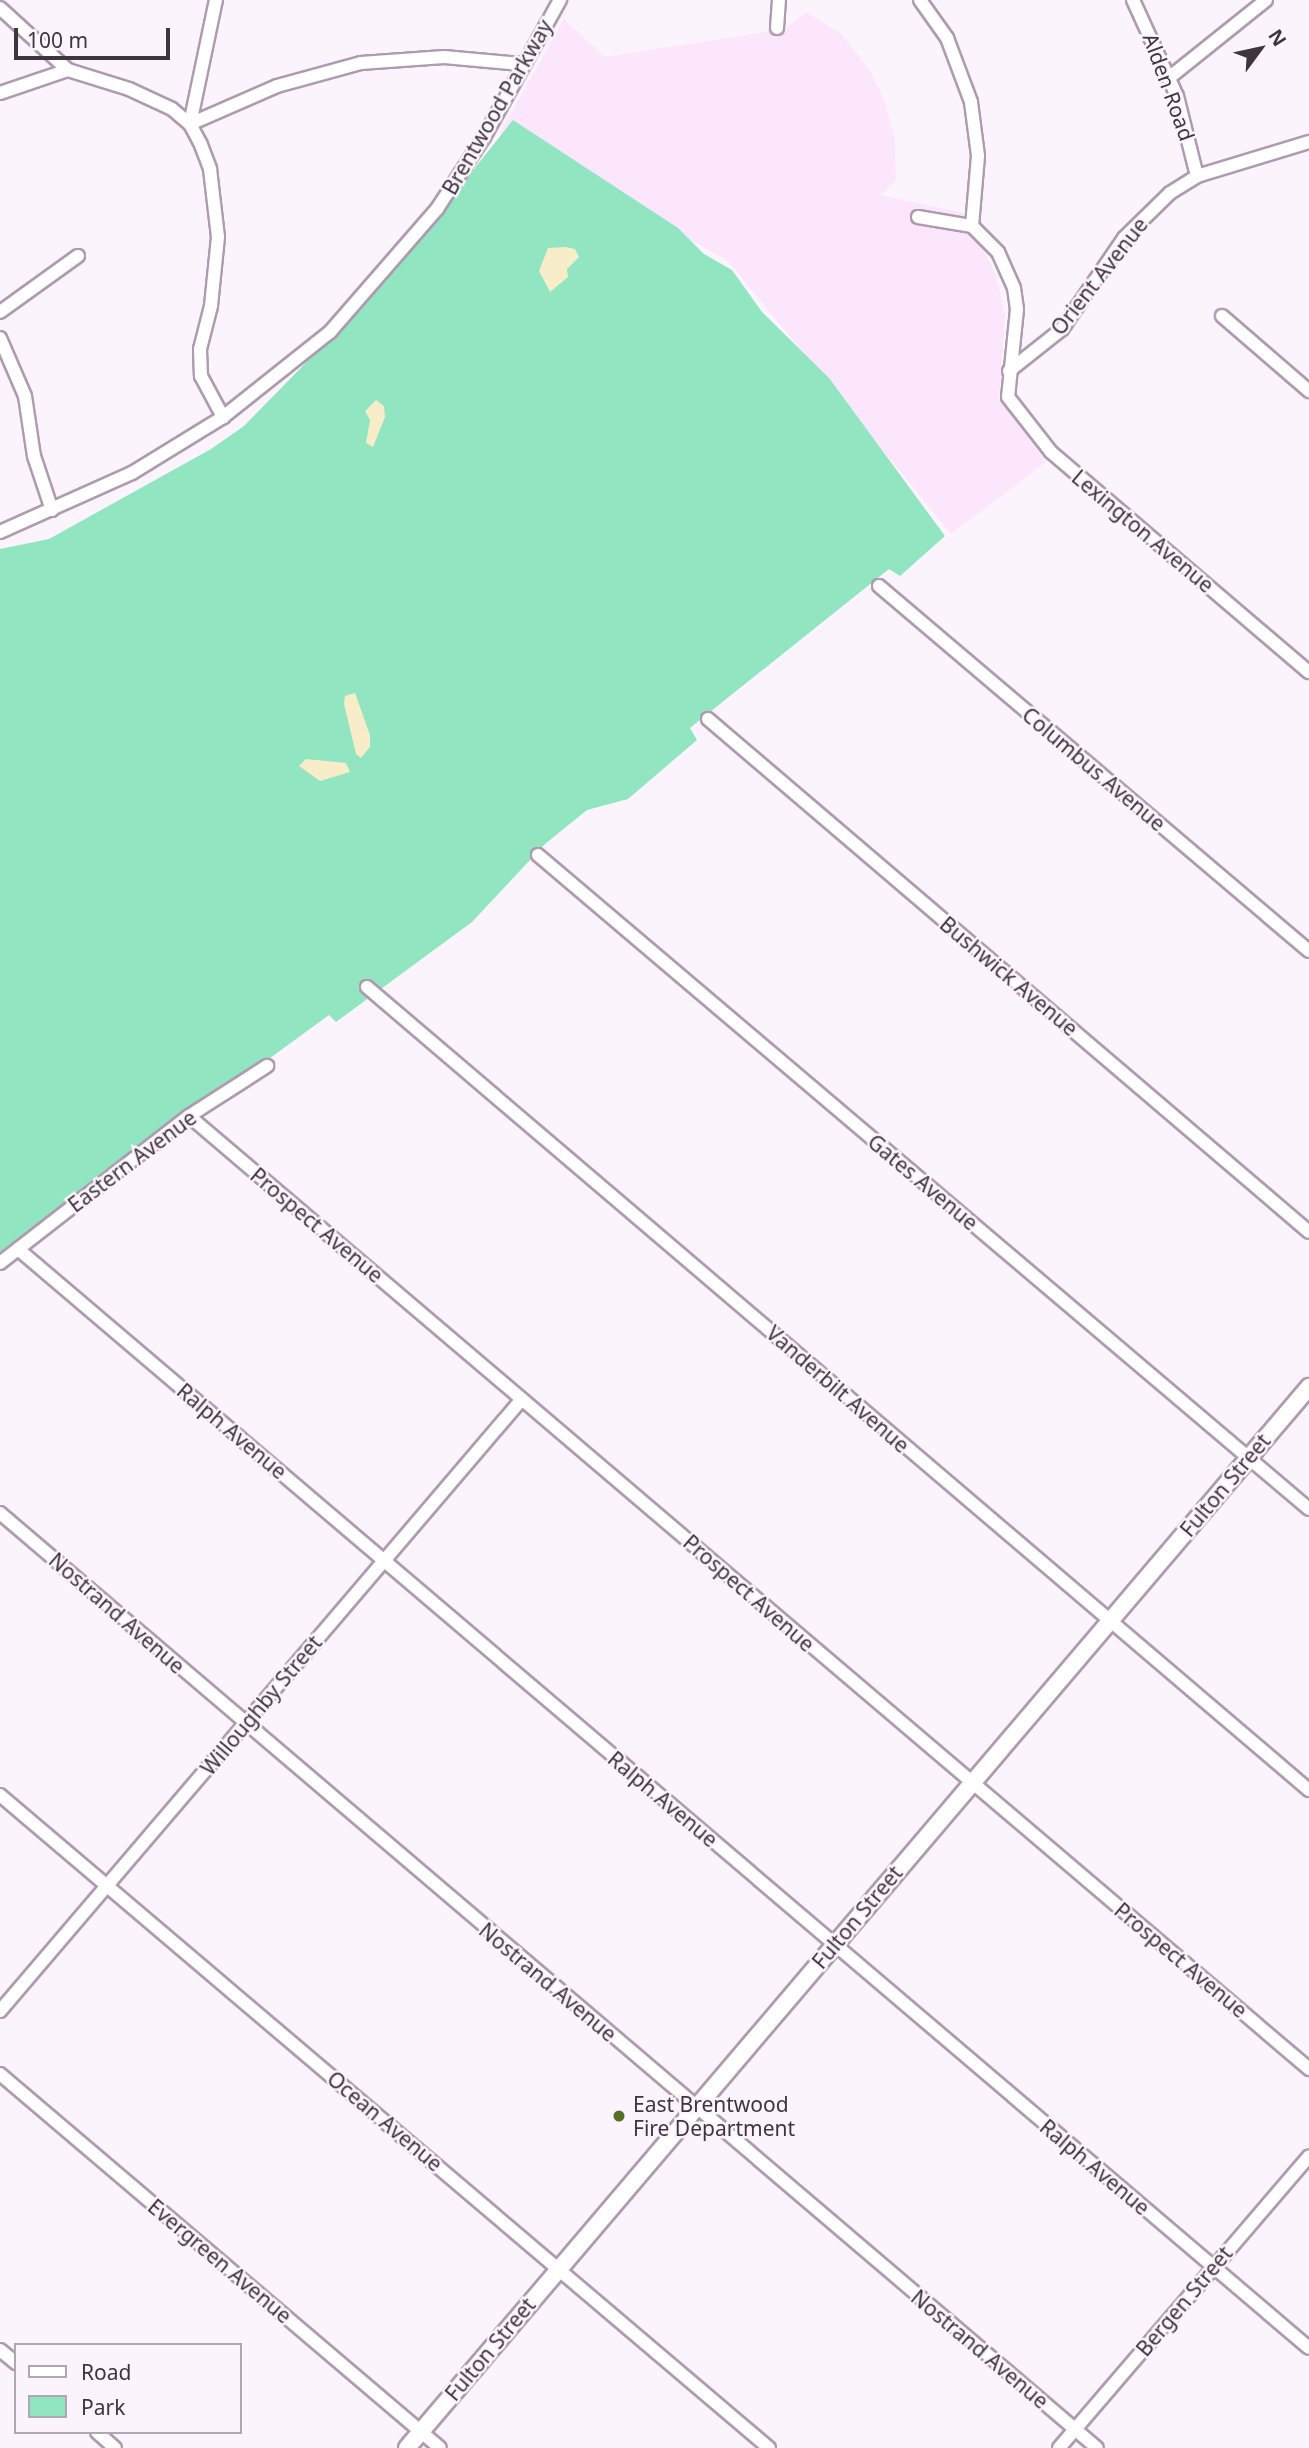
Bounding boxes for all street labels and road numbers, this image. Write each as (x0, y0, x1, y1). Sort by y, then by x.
street label: Brentwood Parkway (437, 15, 557, 199)
street label: Alden Road (1138, 30, 1200, 144)
street label: Orient Avenue (1045, 212, 1153, 340)
street label: Lexington Avenue (1067, 464, 1219, 598)
street label: Columbus Avenue (1017, 702, 1171, 836)
street label: Bushwick Avenue (935, 911, 1083, 1041)
street label: Eastern Avenue (63, 1105, 201, 1217)
street label: Gates Avenue (863, 1129, 983, 1235)
street label: Prospect Avenue (246, 1162, 388, 1288)
street label: Vanderbilt Avenue (761, 1320, 915, 1458)
street label: Ralph Avenue (172, 1378, 292, 1484)
street label: Fulton Street (1175, 1428, 1275, 1542)
street label: Prospect Avenue (678, 1529, 820, 1657)
street label: Nostrand Avenue (44, 1547, 190, 1679)
street label: Willoughby Street (195, 1630, 327, 1780)
street label: Ralph Avenue (603, 1746, 723, 1852)
street label: Fulton Street (807, 1860, 907, 1974)
street label: Prospect Avenue (1110, 1897, 1252, 2023)
street label: Nostrand Avenue (474, 1917, 622, 2047)
street label: Ocean Avenue (322, 2066, 448, 2176)
street label: Ralph Avenue (1035, 2114, 1155, 2220)
street label: Evergreen Avenue (143, 2194, 297, 2328)
street label: Bergen Street (1131, 2241, 1237, 2361)
street label: Nostrand Avenue (906, 2284, 1054, 2414)
street label: Fulton Street (440, 2292, 540, 2406)

